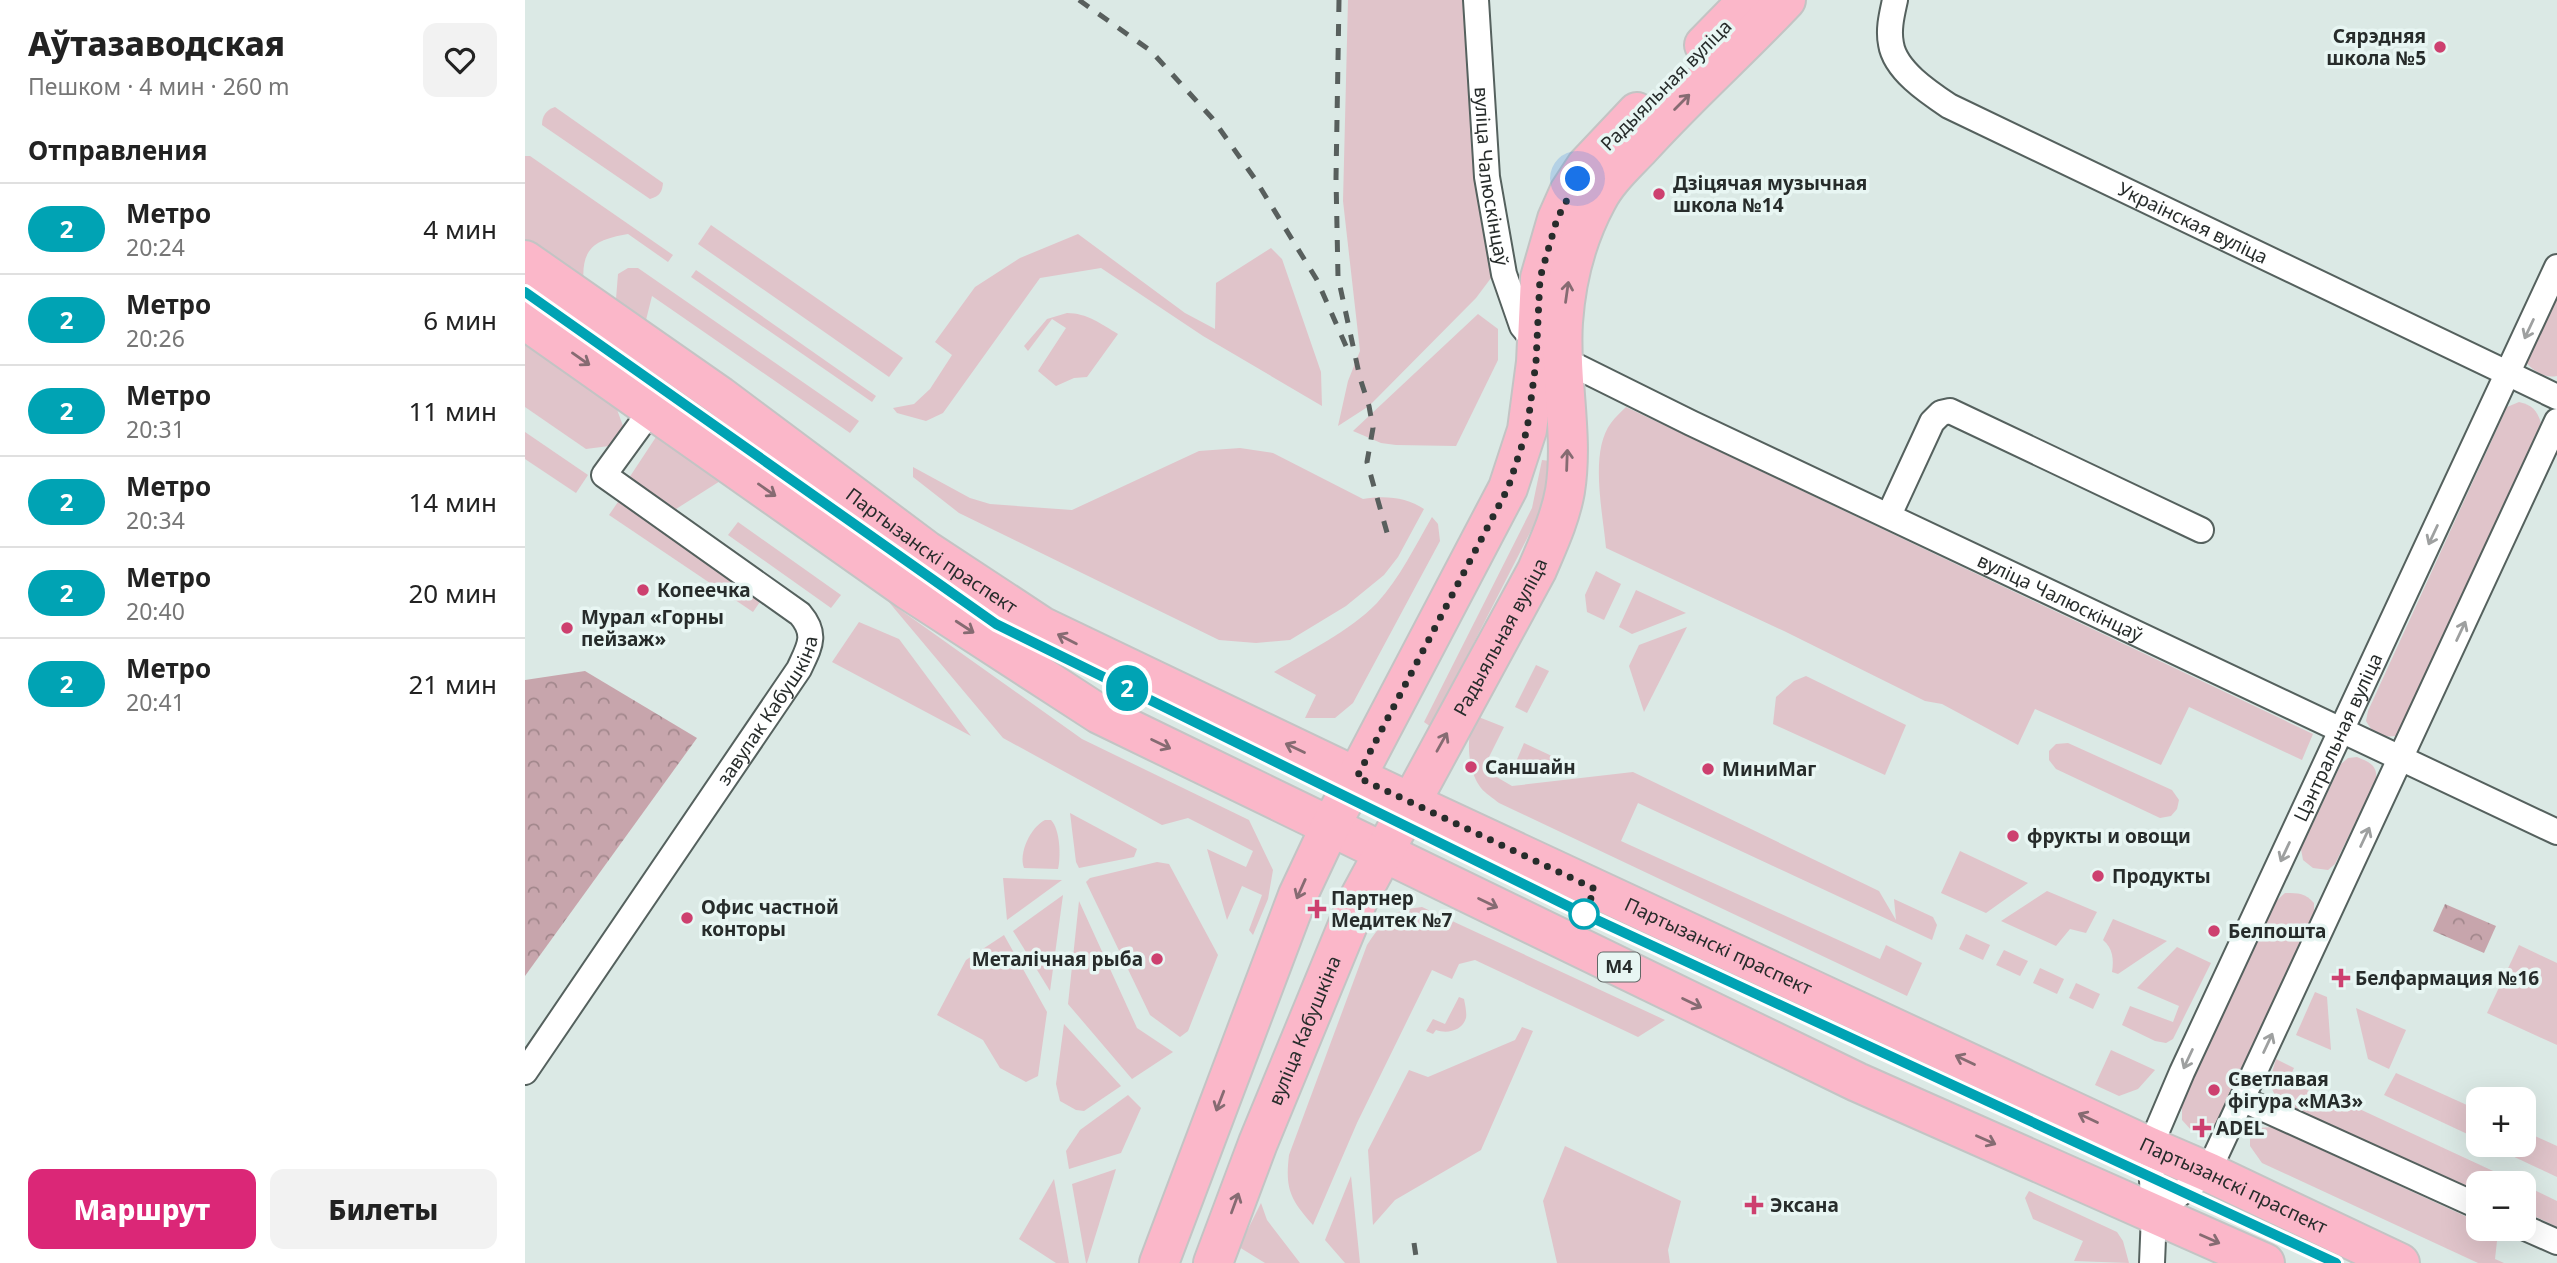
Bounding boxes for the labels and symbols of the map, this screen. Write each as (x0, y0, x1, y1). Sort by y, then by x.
street label: Радыяльная вуліца (1595, 14, 1737, 156)
place label: Сярэдняя школа №5 (2326, 23, 2426, 71)
marker: Сярэдняя школа №5 (2432, 39, 2448, 55)
street label: вуліца Чалюскінцаў (1468, 86, 1515, 268)
one-way arrow (1673, 94, 1690, 111)
your location (1560, 161, 1595, 196)
place label: Дзіцячая музычная школа №14 (1673, 170, 1867, 218)
street label: Украінская вуліца (2114, 176, 2272, 270)
marker: Дзіцячая музычная школа №14 (1651, 186, 1667, 202)
one-way arrow (1561, 282, 1574, 304)
one-way arrow (2522, 318, 2535, 339)
one-way arrow (571, 352, 590, 366)
one-way arrow (1560, 449, 1573, 472)
street label: Партызанскі праспект (841, 482, 1023, 620)
one-way arrow (757, 483, 776, 497)
one-way arrow (2425, 524, 2439, 545)
street label: вуліца Чалюскінцаў (1973, 547, 2147, 648)
street label: Радыяльная вуліца (1447, 554, 1554, 721)
place label: Копеечка (657, 577, 751, 603)
marker: Копеечка (635, 582, 651, 598)
place label: Мурал «Горны пейзаж» (581, 604, 724, 652)
marker: Мурал «Горны пейзаж» (559, 620, 575, 636)
one-way arrow (955, 621, 975, 635)
one-way arrow (2454, 621, 2468, 642)
one-way arrow (1058, 632, 1078, 646)
street label: завулак Кабушкіна (711, 634, 824, 790)
street label: Цэнтральная вуліца (2287, 649, 2388, 826)
line badge: 2 (1104, 665, 1150, 711)
one-way arrow (1435, 733, 1449, 753)
one-way arrow (1150, 737, 1171, 751)
one-way arrow (1285, 741, 1306, 754)
place label: Саншайн (1485, 754, 1576, 780)
place label: МиниМаг (1722, 756, 1816, 782)
marker: Саншайн (1463, 759, 1479, 775)
marker: МиниМаг (1700, 761, 1716, 777)
place label: фрукты и овощи (2027, 823, 2191, 849)
one-way arrow (2358, 827, 2372, 848)
marker: фрукты и овощи (2005, 828, 2021, 844)
one-way arrow (2278, 841, 2291, 863)
place label: Продукты (2112, 863, 2211, 889)
marker: Продукты (2090, 868, 2106, 884)
one-way arrow (1294, 877, 1307, 899)
place label: Партнер Медитек №7 (1331, 885, 1452, 933)
street label: Партызанскі праспект (1620, 891, 1817, 1001)
place label: Офис частной конторы (701, 894, 839, 942)
one-way arrow (1477, 897, 1498, 911)
unlabelled marker (1569, 899, 1599, 929)
marker: Партнер Медитек №7 (1309, 901, 1325, 917)
marker: Офис частной конторы (679, 910, 695, 926)
place label: Белпошта (2228, 918, 2326, 944)
marker: Белпошта (2206, 923, 2222, 939)
place label: Металічная рыба (972, 946, 1143, 972)
marker: Металічная рыба (1149, 951, 1165, 967)
street label: вуліца Кабушкіна (1262, 952, 1347, 1109)
road number: М4 (1598, 952, 1640, 982)
place label: Белфармация №16 (2355, 965, 2539, 991)
marker: Белфармация №16 (2333, 970, 2349, 986)
one-way arrow (1681, 996, 1702, 1010)
one-way arrow (2262, 1033, 2275, 1054)
one-way arrow (2181, 1048, 2195, 1069)
one-way arrow (1955, 1053, 1976, 1066)
place label: Светлавая фігура «МАЗ» (2228, 1066, 2363, 1114)
marker: Светлавая фігура «МАЗ» (2206, 1082, 2222, 1098)
one-way arrow (1213, 1090, 1226, 1112)
one-way arrow (2078, 1111, 2099, 1125)
place label: ADEL (2216, 1115, 2265, 1141)
marker: ADEL (2194, 1120, 2210, 1136)
street label: Партызанскі праспект (2135, 1131, 2332, 1240)
one-way arrow (1975, 1134, 1997, 1147)
one-way arrow (1230, 1192, 1243, 1214)
place label: Эксана (1770, 1192, 1839, 1218)
marker: Эксана (1744, 1195, 1764, 1215)
one-way arrow (2199, 1233, 2220, 1246)

